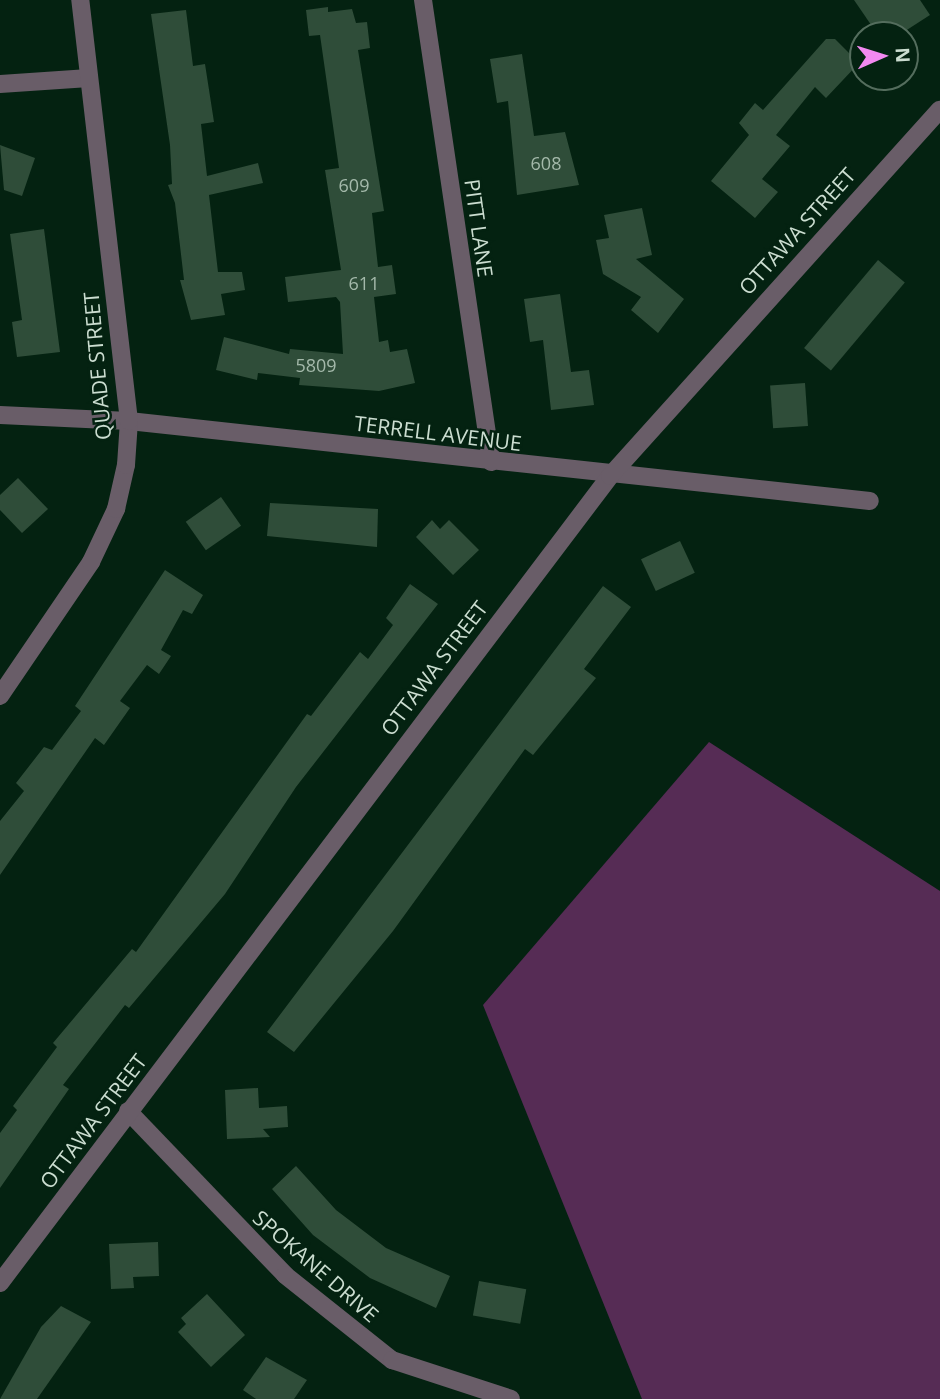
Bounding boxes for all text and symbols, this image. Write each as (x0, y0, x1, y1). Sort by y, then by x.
north arrow (849, 21, 919, 91)
text: N (890, 47, 916, 63)
house number: 608 (531, 152, 561, 174)
street label: OTTAWA STREET (733, 162, 861, 300)
house number: 609 (339, 174, 369, 196)
street label: PITT LANE (460, 177, 498, 279)
house number: 611 (349, 272, 379, 294)
street label: QUADE STREET (78, 291, 116, 441)
house number: 5809 (295, 354, 337, 376)
street label: TERRELL AVENUE (353, 410, 523, 456)
street label: OTTAWA STREET (375, 596, 493, 740)
street label: OTTAWA STREET (34, 1049, 152, 1193)
street label: SPOKANE DRIVE (248, 1205, 384, 1327)

